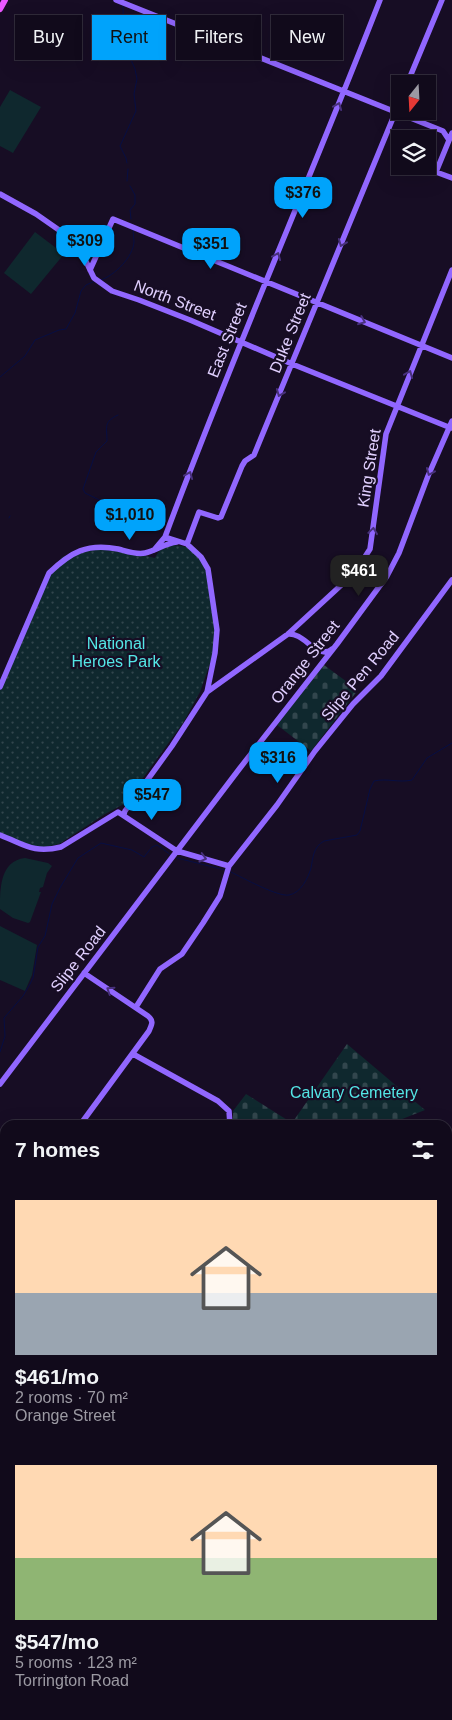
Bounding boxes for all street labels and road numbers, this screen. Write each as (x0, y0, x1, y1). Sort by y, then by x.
street label: North Street (132, 277, 219, 324)
street label: Duke Street (266, 290, 314, 375)
street label: East Street (204, 300, 250, 380)
street label: King Street (354, 427, 384, 508)
street label: Orange Street (267, 617, 343, 707)
street label: Slipe Pen Road (318, 628, 402, 724)
street label: Slipe Road (47, 923, 109, 995)

